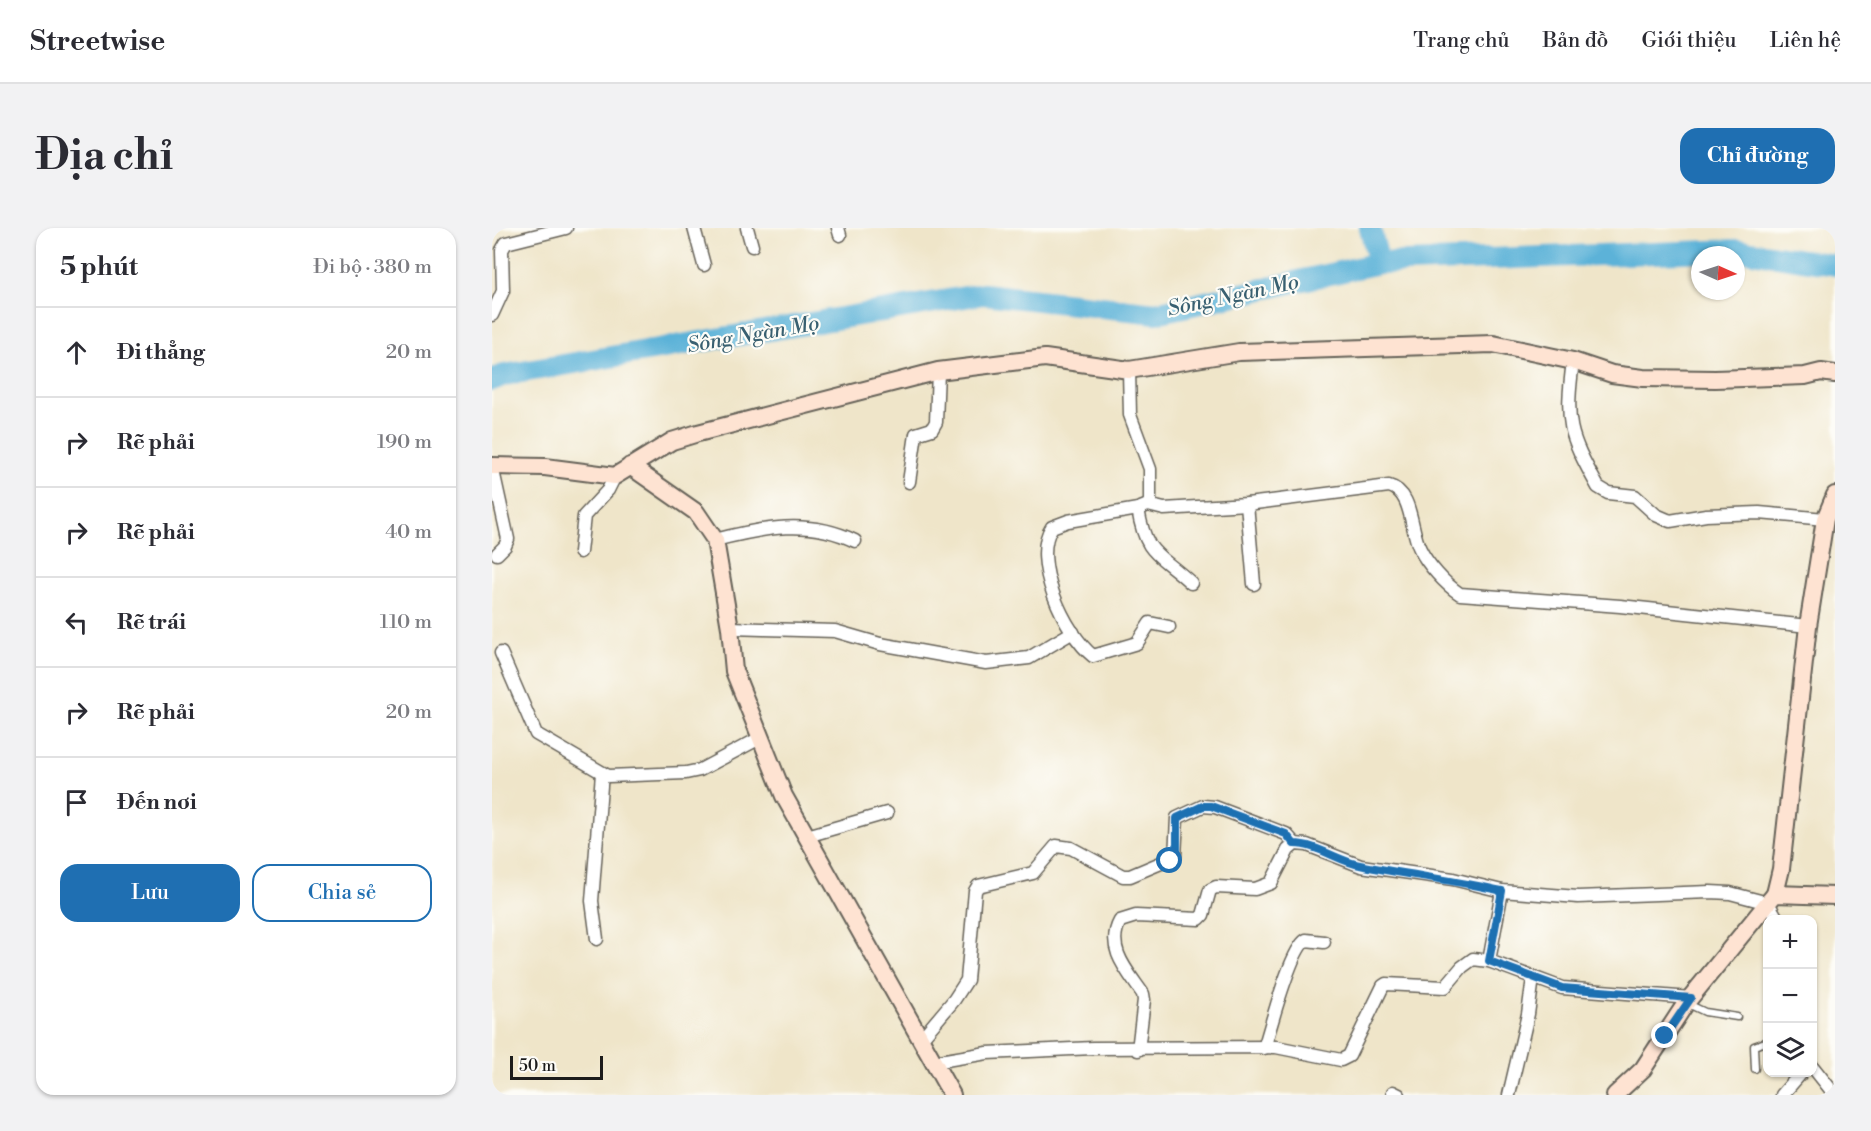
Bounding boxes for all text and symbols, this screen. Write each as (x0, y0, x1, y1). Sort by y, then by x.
text: Streetwise (30, 24, 165, 59)
text: Trang chủ (1413, 28, 1509, 54)
text: Bản đồ (1542, 28, 1608, 54)
text: Giới thiệu (1641, 28, 1737, 54)
text: Liên hệ (1770, 28, 1841, 54)
button: Chỉ đường (1680, 128, 1835, 184)
text: Địa chỉ (36, 130, 173, 183)
north arrow (1691, 246, 1745, 300)
text: 5 phút (60, 251, 138, 283)
text: Đi bộ · 380 m (313, 255, 432, 280)
water label: Sông Ngàn Mọ (1165, 269, 1301, 323)
water label: Sông Ngàn Mọ (685, 311, 821, 359)
icon: ahead (60, 336, 93, 369)
text: Đi thẳng (117, 339, 205, 366)
text: 20 m (386, 340, 432, 365)
icon: right (60, 426, 93, 459)
text: Rẽ phải (117, 429, 195, 456)
text: 190 m (377, 430, 432, 455)
icon: right (60, 516, 93, 549)
text: Rẽ phải (117, 519, 195, 546)
text: 40 m (385, 520, 432, 545)
icon: left (60, 606, 93, 639)
text: Rẽ trái (117, 609, 186, 636)
text: 110 m (380, 610, 432, 635)
icon: right (60, 696, 93, 729)
text: Rẽ phải (117, 699, 195, 726)
text: 20 m (386, 700, 432, 725)
icon: arrive (60, 786, 93, 819)
text: Đến nơi (117, 789, 197, 816)
route start (1156, 847, 1182, 873)
button: Lưu (60, 864, 240, 922)
button: Chia sẻ (252, 864, 432, 922)
map controls (1763, 915, 1817, 1077)
button: + (1763, 915, 1817, 969)
button: − (1763, 969, 1817, 1023)
route end (1651, 1022, 1677, 1048)
button: layers (1763, 1023, 1817, 1077)
scale bar (510, 1053, 603, 1080)
text: 50 m (519, 1056, 556, 1076)

